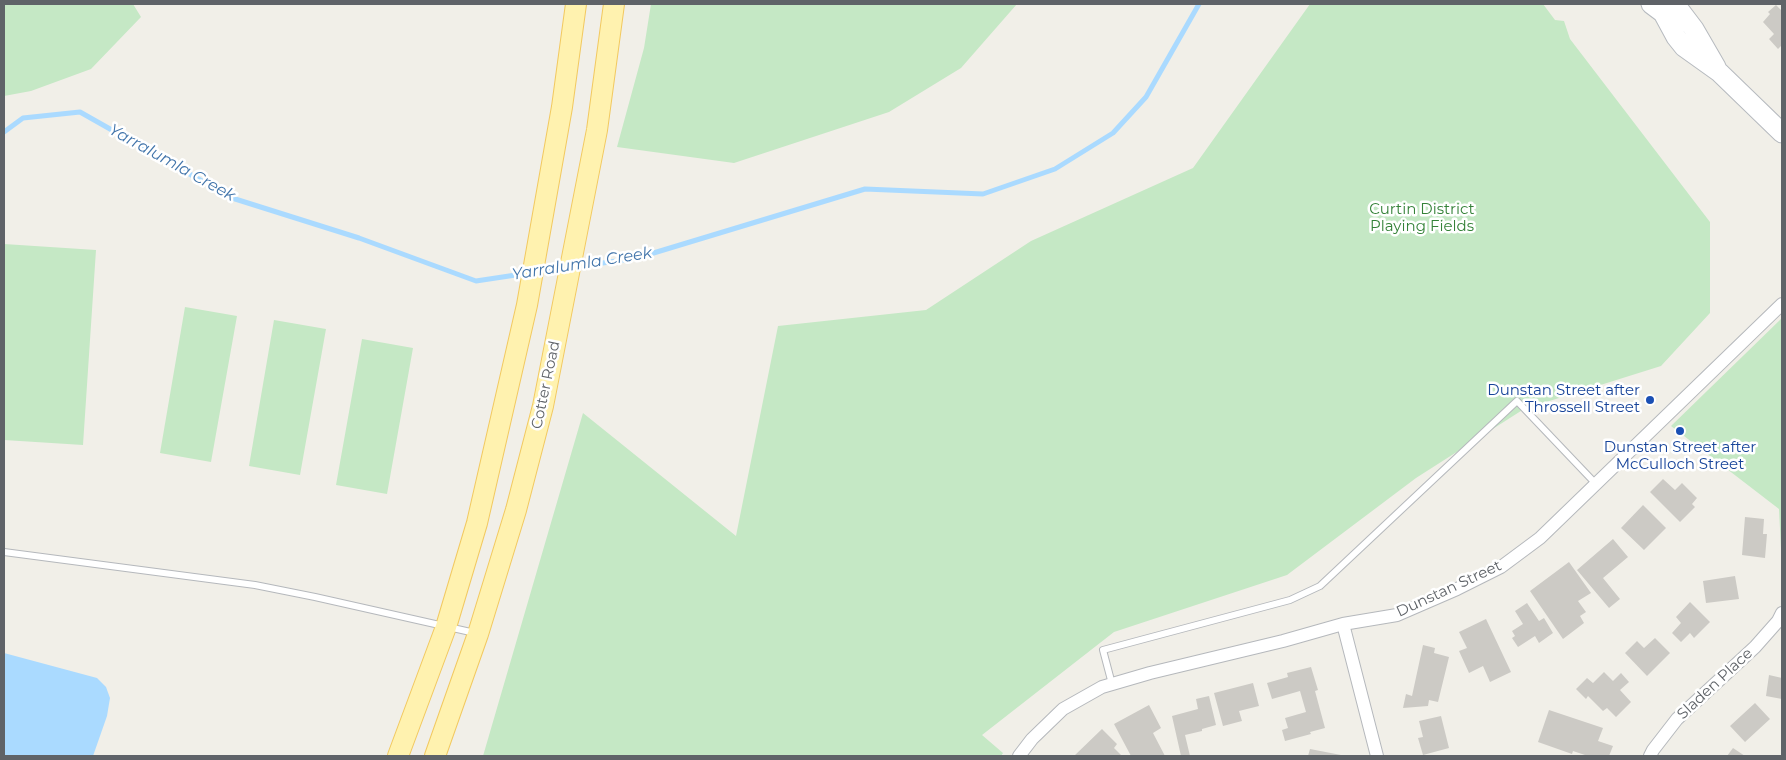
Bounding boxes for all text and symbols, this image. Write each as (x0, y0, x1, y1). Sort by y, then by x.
water label: Yarralumla Creek (105, 120, 239, 206)
park label: Curtin District Playing Fields (1369, 201, 1475, 236)
water label: Yarralumla Creek (511, 243, 653, 285)
street label: Cotter Road (528, 339, 564, 431)
place label: Dunstan Street after Throssell Street (1487, 382, 1640, 417)
marker: Dunstan Street after Throssell Street (1644, 394, 1656, 406)
marker: Dunstan Street after McCulloch Street (1674, 425, 1686, 437)
place label: Dunstan Street after McCulloch Street (1604, 439, 1756, 474)
street label: Dunstan Street (1394, 557, 1504, 621)
street label: Sladen Place (1674, 645, 1756, 723)

